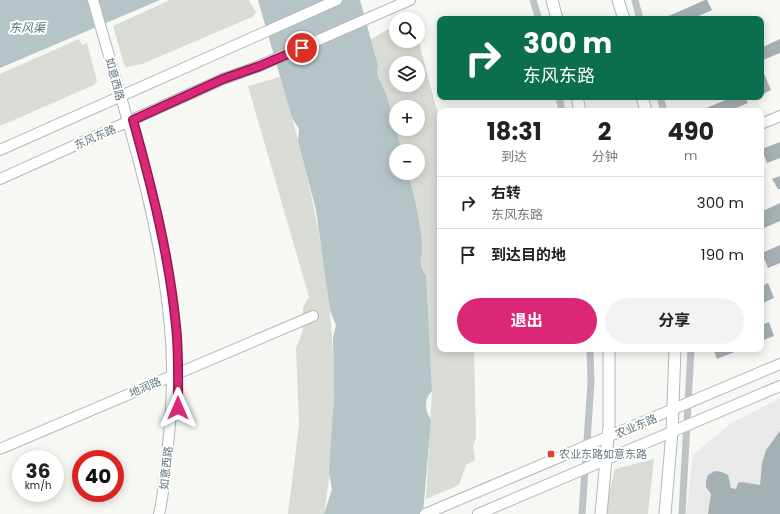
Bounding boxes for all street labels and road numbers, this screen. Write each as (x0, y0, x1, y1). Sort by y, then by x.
street label: 如意西路 (102, 56, 128, 102)
street label: 东风东路 (72, 121, 118, 153)
street label: 地润路 (127, 373, 163, 401)
street label: 农业东路 (613, 410, 659, 442)
street label: 如意西路 (156, 445, 176, 491)

